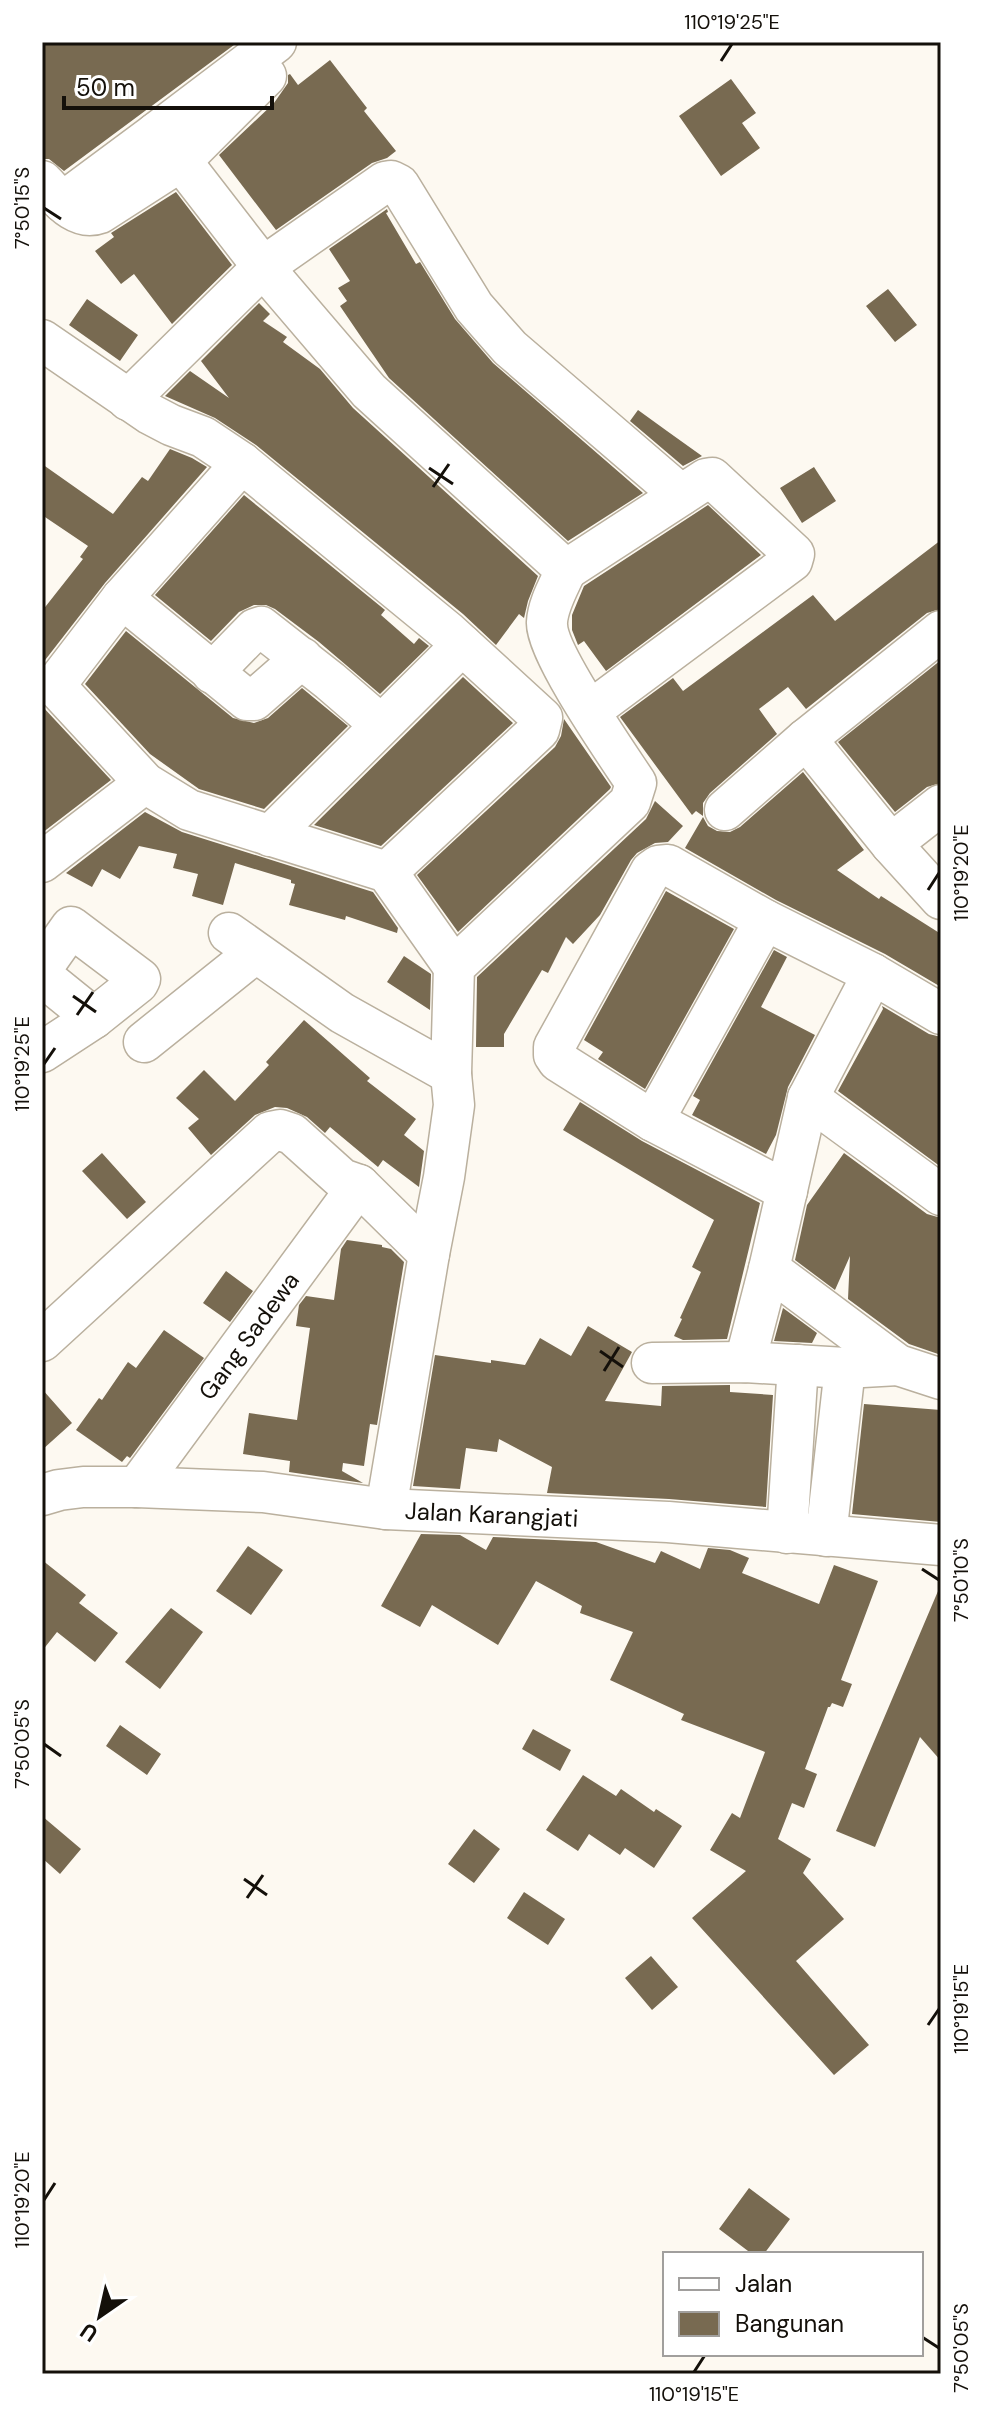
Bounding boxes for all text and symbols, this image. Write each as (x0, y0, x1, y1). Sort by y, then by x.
text: 110°19'25"E (684, 9, 780, 35)
scale bar (64, 60, 272, 110)
text: 50 m (76, 72, 135, 103)
text: 7°50'15"S (9, 167, 35, 249)
text: 110°19'20"E (948, 824, 974, 922)
text: 110°19'25"E (9, 1016, 35, 1112)
street label: Gang Sadewa (191, 1266, 306, 1406)
street label: Jalan Karangjati (404, 1494, 579, 1533)
text: 7°50'10"S (948, 1538, 974, 1622)
text: 7°50'05"S (9, 1699, 35, 1789)
text: 110°19'15"E (948, 1964, 974, 2054)
text: 110°19'20"E (9, 2151, 35, 2249)
legend (663, 2252, 923, 2356)
text: Jalan (735, 2268, 792, 2299)
north arrow (60, 2276, 140, 2356)
text: 7°50'05"S (948, 2303, 974, 2393)
text: Bangunan (735, 2308, 844, 2339)
text: U (75, 2316, 103, 2348)
text: 110°19'15"E (649, 2381, 739, 2407)

